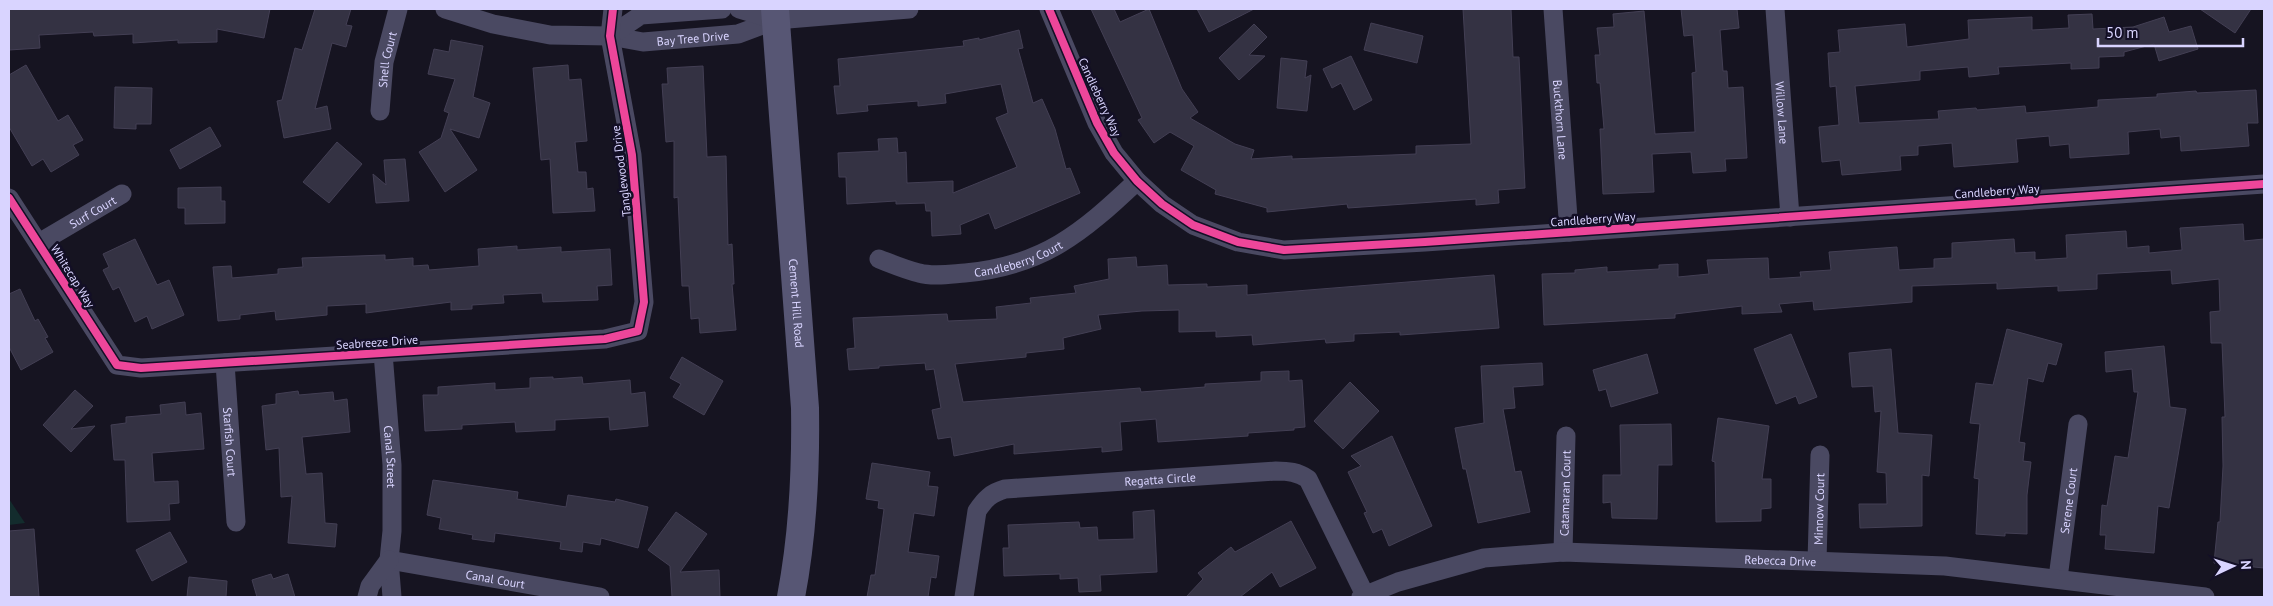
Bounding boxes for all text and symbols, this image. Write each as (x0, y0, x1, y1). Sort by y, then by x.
scale bar (2098, 15, 2243, 47)
text: 50 m (2106, 23, 2139, 42)
street label: Bay Tree Drive (656, 27, 730, 48)
street label: Shell Court (374, 30, 399, 88)
street label: Candleberry Way (1075, 55, 1125, 139)
street label: Buckthorn Lane (1551, 79, 1571, 160)
street label: Willow Lane (1773, 81, 1792, 145)
street label: Tanglewood Drive (608, 124, 634, 218)
street label: Candleberry Way (1954, 181, 2040, 201)
street label: Surf Court (66, 192, 119, 231)
street label: Candleberry Way (1550, 209, 1636, 229)
street label: Candleberry Court (973, 237, 1065, 279)
street label: Whitecap Way (48, 242, 99, 311)
street label: Cement Hill Road (786, 258, 808, 348)
street label: Seabreeze Drive (335, 332, 419, 352)
street label: Starfish Court (221, 407, 240, 477)
street label: Canal Street (381, 425, 400, 488)
street label: Catamaran Court (1556, 450, 1573, 536)
street label: Serene Court (2056, 467, 2080, 535)
street label: Regatta Circle (1124, 469, 1196, 489)
street label: Minnow Court (1810, 473, 1827, 545)
north arrow (2208, 541, 2258, 591)
street label: Rebecca Drive (1744, 551, 1817, 569)
text: N (2237, 560, 2255, 570)
street label: Canal Court (465, 566, 526, 591)

